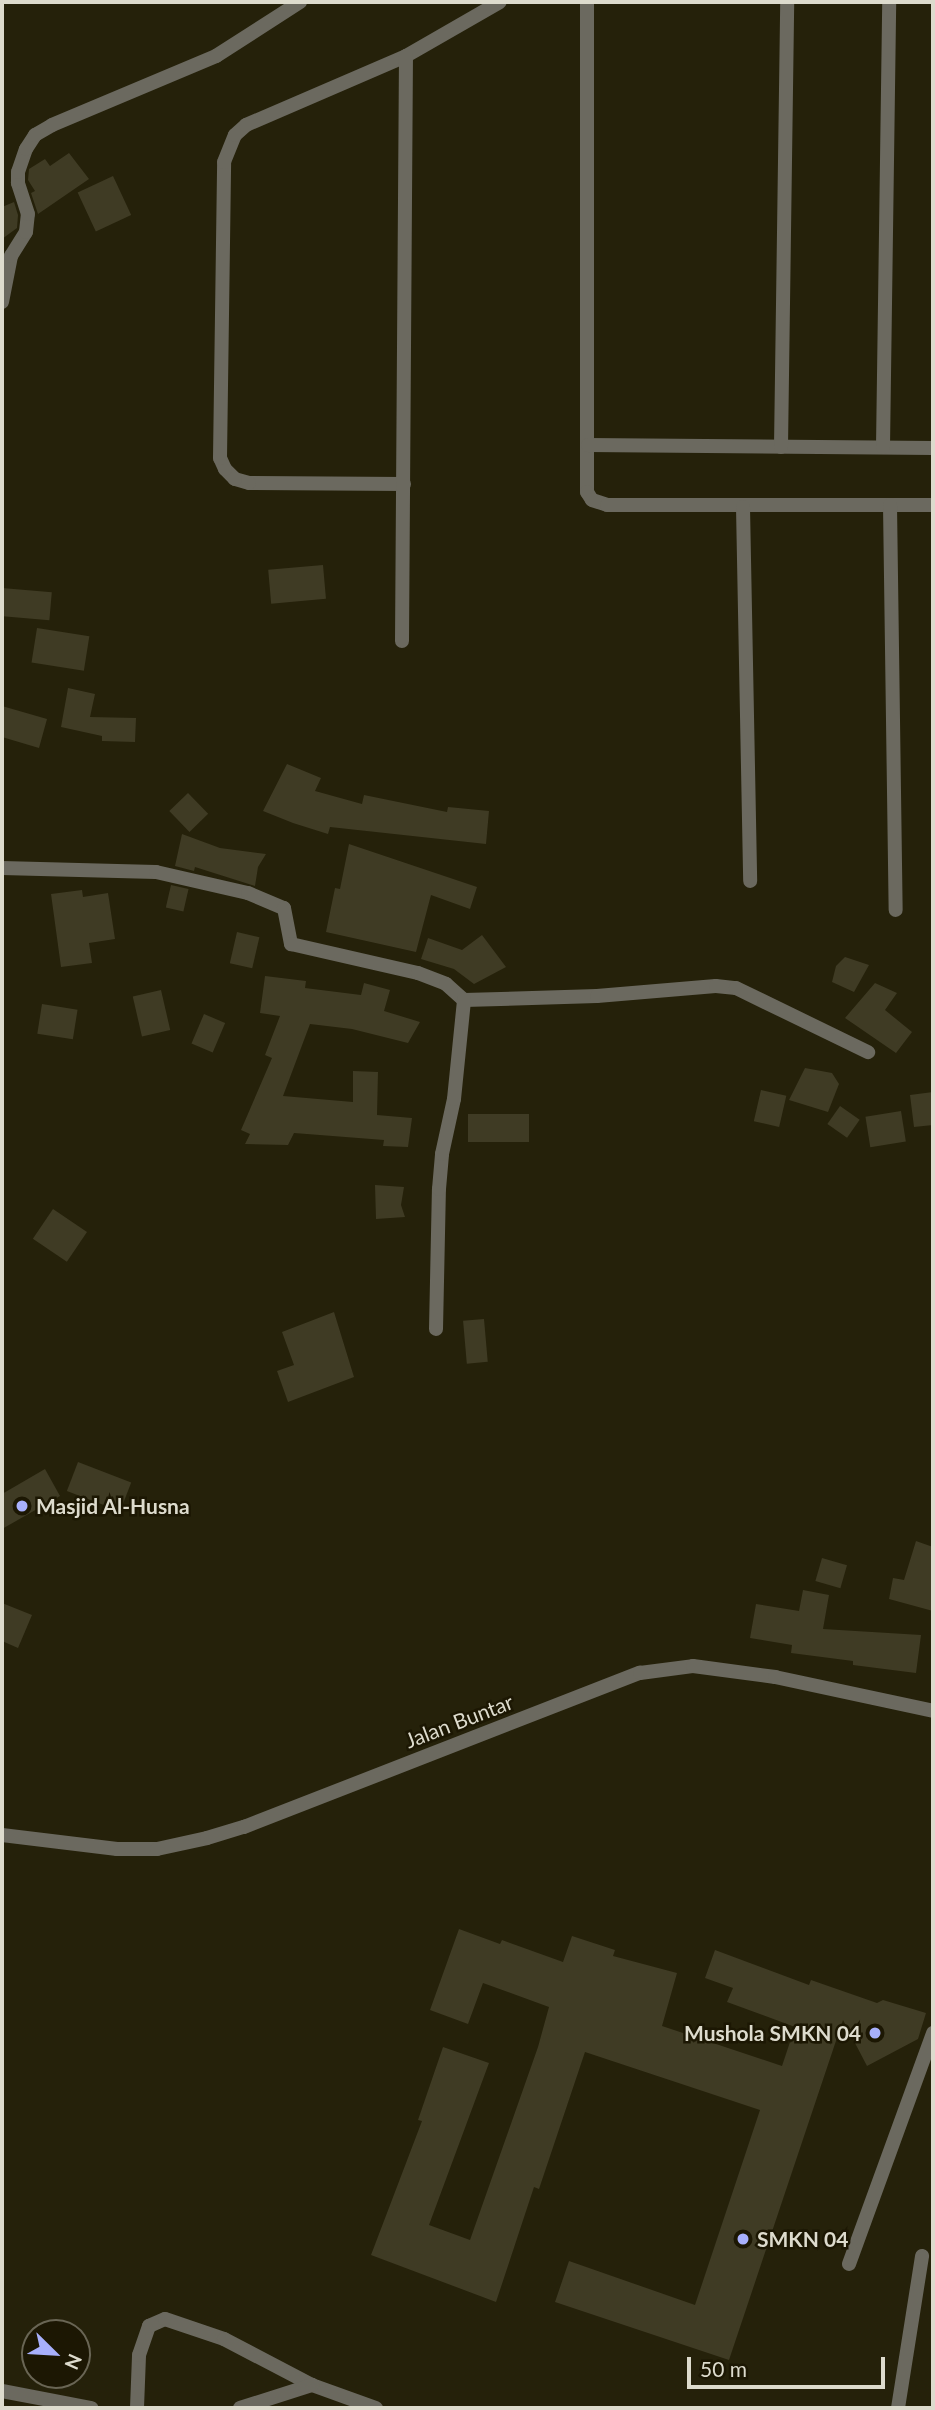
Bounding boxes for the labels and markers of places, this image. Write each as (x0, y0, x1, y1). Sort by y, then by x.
place label: Masjid Al-Husna (36, 1493, 190, 1519)
marker: Masjid Al-Husna (14, 1498, 30, 1514)
place label: Mushola SMKN 04 (684, 2020, 861, 2046)
marker: Mushola SMKN 04 (867, 2025, 883, 2041)
place label: SMKN 04 (757, 2226, 848, 2252)
marker: SMKN 04 (735, 2231, 751, 2247)

